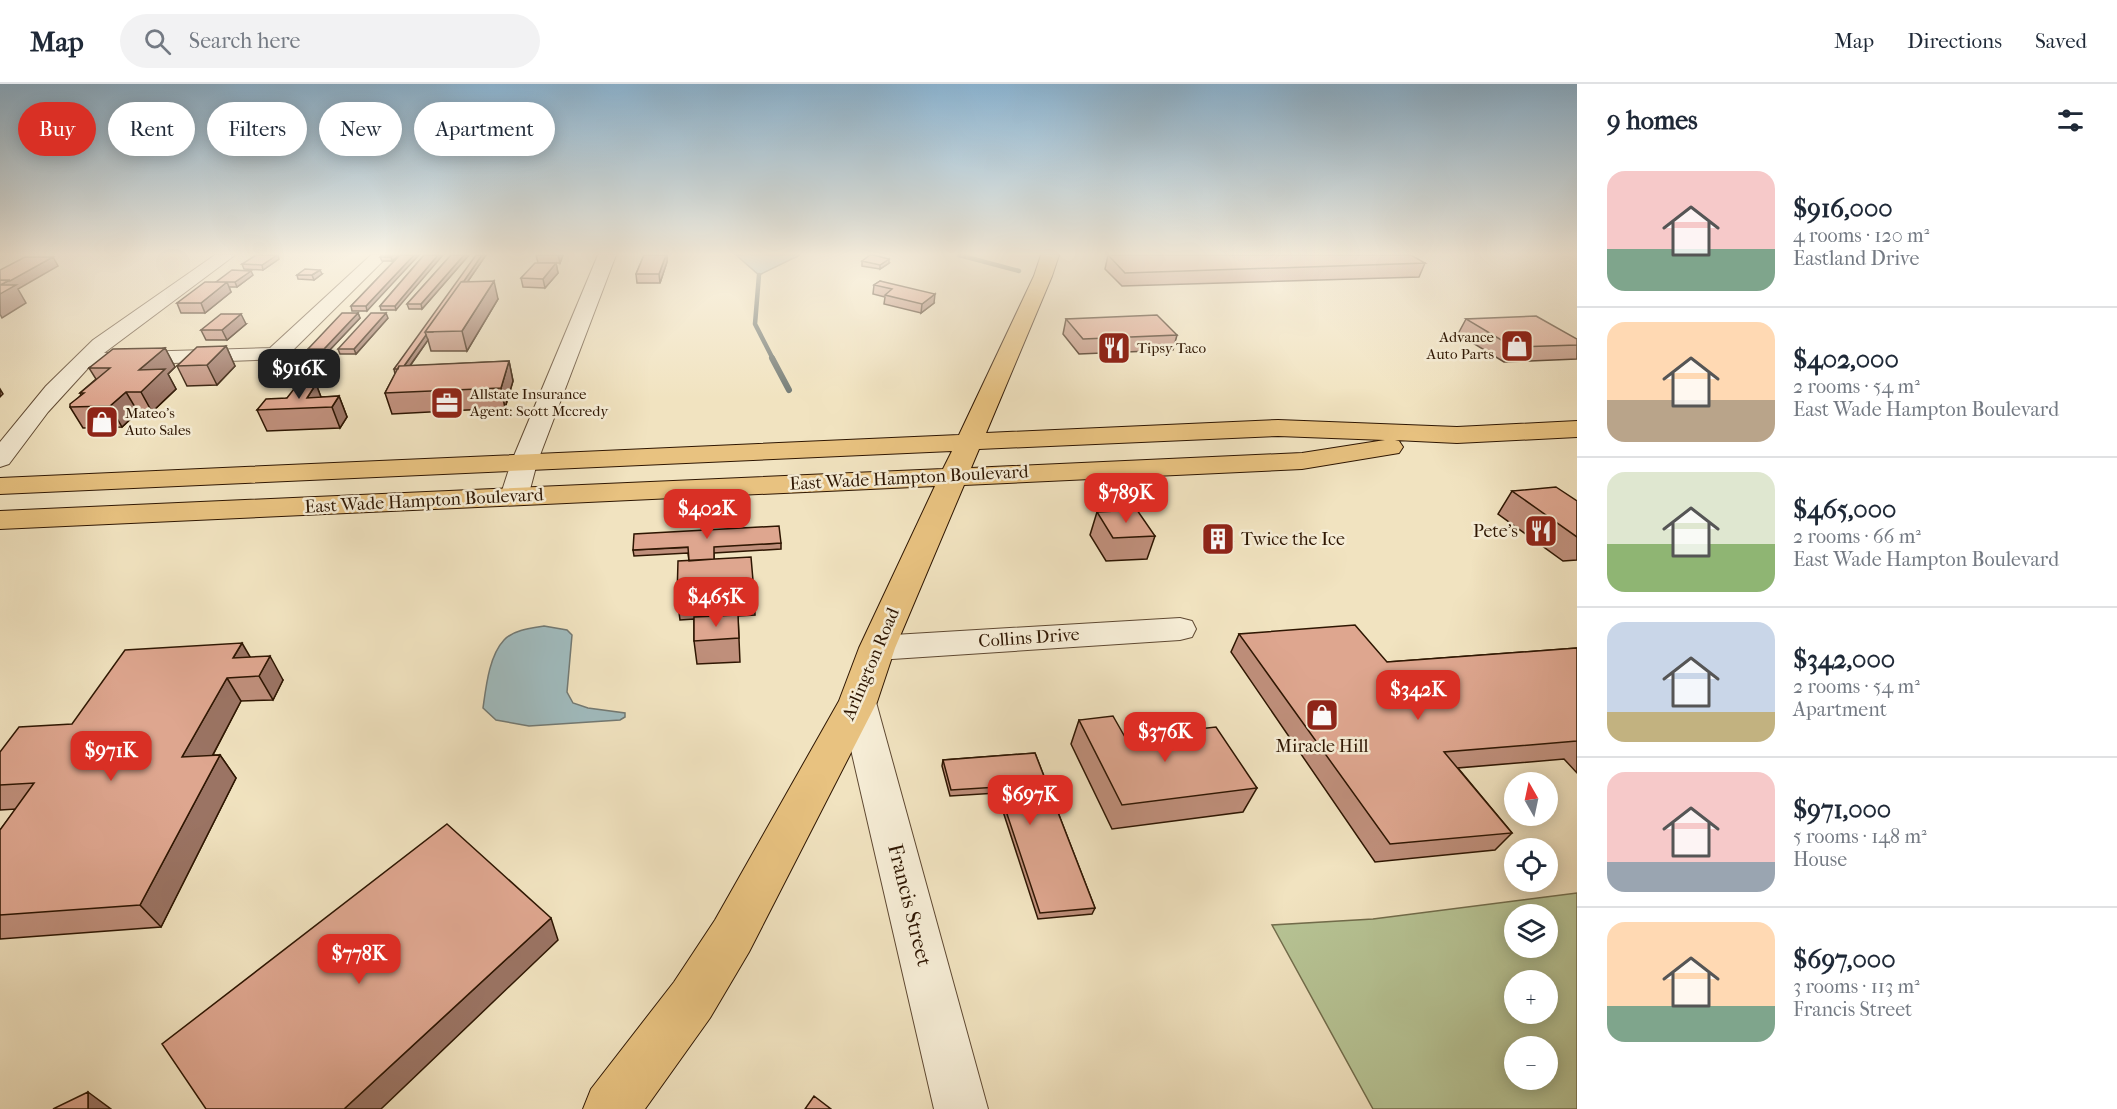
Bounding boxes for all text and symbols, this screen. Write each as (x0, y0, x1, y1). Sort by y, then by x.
search box (120, 14, 540, 68)
text: Map (30, 25, 84, 58)
icon: search (141, 25, 174, 58)
text: Search here (189, 28, 300, 54)
text: Map (1834, 29, 1874, 53)
text: Directions (1907, 29, 2002, 53)
text: Saved (2035, 29, 2087, 53)
chip: Buy (18, 102, 96, 156)
chip: Rent (108, 102, 195, 156)
chip: Filters (207, 102, 307, 156)
chip: New (319, 102, 402, 156)
chip: Apartment (414, 102, 555, 156)
icon: filters (2054, 104, 2087, 137)
text: 9 homes (1607, 105, 1698, 136)
text: $916,000 (1793, 193, 1893, 224)
icon: home (1655, 195, 1727, 267)
text: 4 rooms · 120 m² (1793, 224, 1929, 247)
text: Eastland Drive (1793, 247, 1919, 270)
place label: Advance Auto Parts (1426, 328, 1495, 363)
shop icon: Advance Auto Parts (1499, 328, 1535, 364)
restaurant icon: Tipsy Taco (1096, 330, 1132, 366)
place label: Tipsy Taco (1137, 339, 1206, 357)
text: $402,000 (1793, 344, 1899, 375)
icon: home (1655, 346, 1727, 418)
pin: $916K (257, 349, 341, 400)
text: $916K (272, 357, 326, 380)
text: 2 rooms · 54 m² (1793, 375, 1920, 398)
office icon: Allstate Insurance Agent: Scott Mccredy (429, 385, 465, 421)
place label: Allstate Insurance Agent: Scott Mccredy (469, 385, 609, 420)
text: East Wade Hampton Boulevard (1793, 398, 2059, 421)
shop icon: Mateo's Auto Sales (84, 404, 120, 440)
place label: Mateo's Auto Sales (124, 404, 191, 439)
street label: East Wade Hampton Boulevard (789, 461, 1029, 495)
pin: $789K (1084, 473, 1168, 524)
text: $789K (1098, 481, 1154, 504)
street label: East Wade Hampton Boulevard (304, 484, 544, 518)
pin: $402K (665, 489, 749, 540)
text: $465,000 (1793, 494, 1896, 525)
icon: home (1655, 496, 1727, 568)
text: $402K (678, 497, 736, 520)
restaurant icon: Pete's (1523, 513, 1559, 549)
building icon: Twice the Ice (1200, 521, 1236, 557)
place label: Pete's (1473, 521, 1518, 542)
text: 2 rooms · 66 m² (1793, 525, 1921, 548)
place label: Twice the Ice (1241, 529, 1345, 550)
text: East Wade Hampton Boulevard (1793, 548, 2059, 571)
pin: $465K (674, 577, 758, 628)
text: $465K (688, 585, 744, 608)
street label: Arlington Road (838, 605, 904, 724)
street label: Collins Drive (978, 624, 1080, 652)
text: $342,000 (1793, 644, 1895, 675)
icon: home (1655, 646, 1727, 718)
pin: $342K (1376, 670, 1460, 721)
text: 2 rooms · 54 m² (1793, 675, 1920, 698)
text: $342K (1390, 678, 1446, 701)
shop icon: Miracle Hill (1304, 697, 1340, 733)
text: Apartment (1793, 698, 1887, 721)
pin: $376K (1123, 712, 1207, 763)
text: $376K (1138, 720, 1192, 743)
pin: $971K (69, 731, 153, 782)
place label: Miracle Hill (1276, 736, 1368, 757)
text: $971K (85, 739, 137, 762)
north arrow (1504, 772, 1558, 826)
map controls (1504, 772, 1558, 1090)
pin: $697K (988, 775, 1072, 826)
text: $697K (1002, 783, 1058, 806)
text: $971,000 (1793, 794, 1891, 825)
icon: home (1655, 796, 1727, 868)
text: 5 rooms · 148 m² (1793, 825, 1927, 848)
button: locate (1504, 838, 1558, 892)
street label: Francis Street (883, 841, 937, 969)
text: House (1793, 848, 1847, 871)
button: layers (1504, 904, 1558, 958)
pin: $778K (317, 934, 401, 985)
text: $778K (332, 942, 386, 965)
text: $697,000 (1793, 944, 1896, 975)
icon: home (1655, 946, 1727, 1018)
button: + (1504, 970, 1558, 1024)
text: 3 rooms · 113 m² (1793, 975, 1920, 998)
text: Francis Street (1793, 998, 1912, 1021)
button: − (1504, 1036, 1558, 1090)

